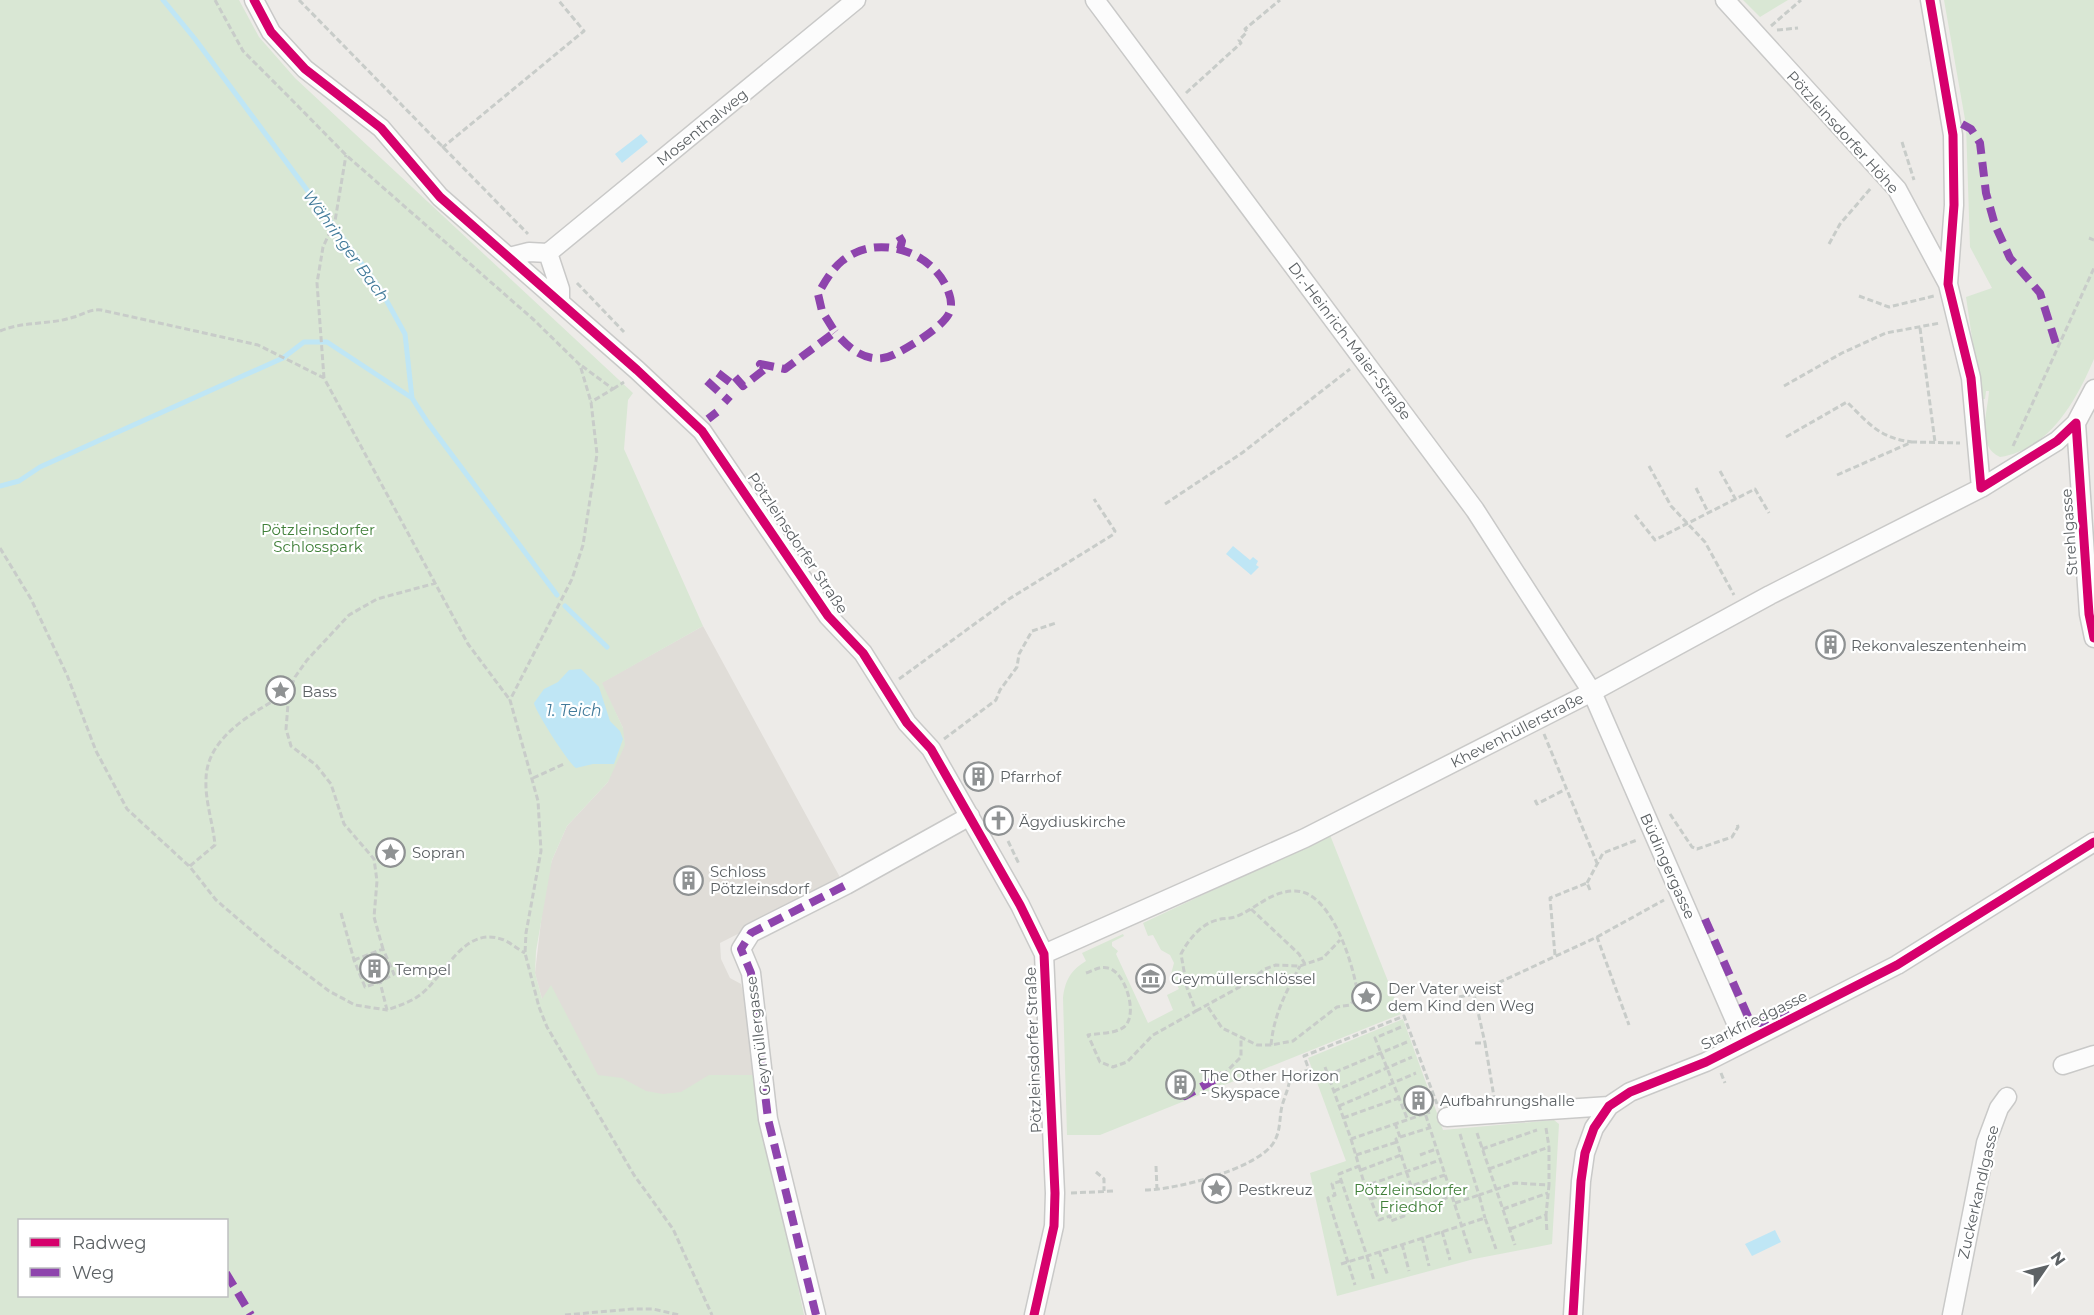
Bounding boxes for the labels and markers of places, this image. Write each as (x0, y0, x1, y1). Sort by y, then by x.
building icon: Rekonvaleszentenheim (1814, 629, 1846, 661)
place label: Rekonvaleszentenheim (1851, 636, 2027, 655)
place icon: Bass (265, 675, 297, 707)
place label: Bass (302, 682, 337, 701)
building icon: Pfarrhof (963, 760, 995, 792)
place label: Pfarrhof (1000, 767, 1062, 786)
church icon: Ägydiuskirche (982, 805, 1014, 837)
place label: Ägydiuskirche (1019, 812, 1126, 831)
place icon: Sopran (375, 836, 407, 868)
place label: Sopran (412, 843, 465, 862)
place label: Schloss Pötzleinsdorf (710, 862, 810, 898)
building icon: Schloss Pötzleinsdorf (673, 864, 705, 896)
building icon: Tempel (358, 953, 390, 985)
place label: Tempel (395, 960, 451, 979)
museum icon: Geymüllerschlössel (1134, 962, 1166, 994)
place label: Geymüllerschlössel (1171, 969, 1316, 988)
place label: Der Vater weist dem Kind den Weg (1388, 979, 1535, 1015)
place icon: Der Vater weist dem Kind den Weg (1351, 981, 1383, 1013)
place label: The Other Horizon - Skyspace (1201, 1066, 1339, 1102)
building icon: The Other Horizon - Skyspace (1164, 1068, 1196, 1100)
building icon: Aufbahrungshalle (1403, 1084, 1435, 1116)
place label: Aufbahrungshalle (1440, 1091, 1575, 1110)
place icon: Pestkreuz (1201, 1173, 1233, 1205)
place label: Pestkreuz (1238, 1180, 1313, 1199)

